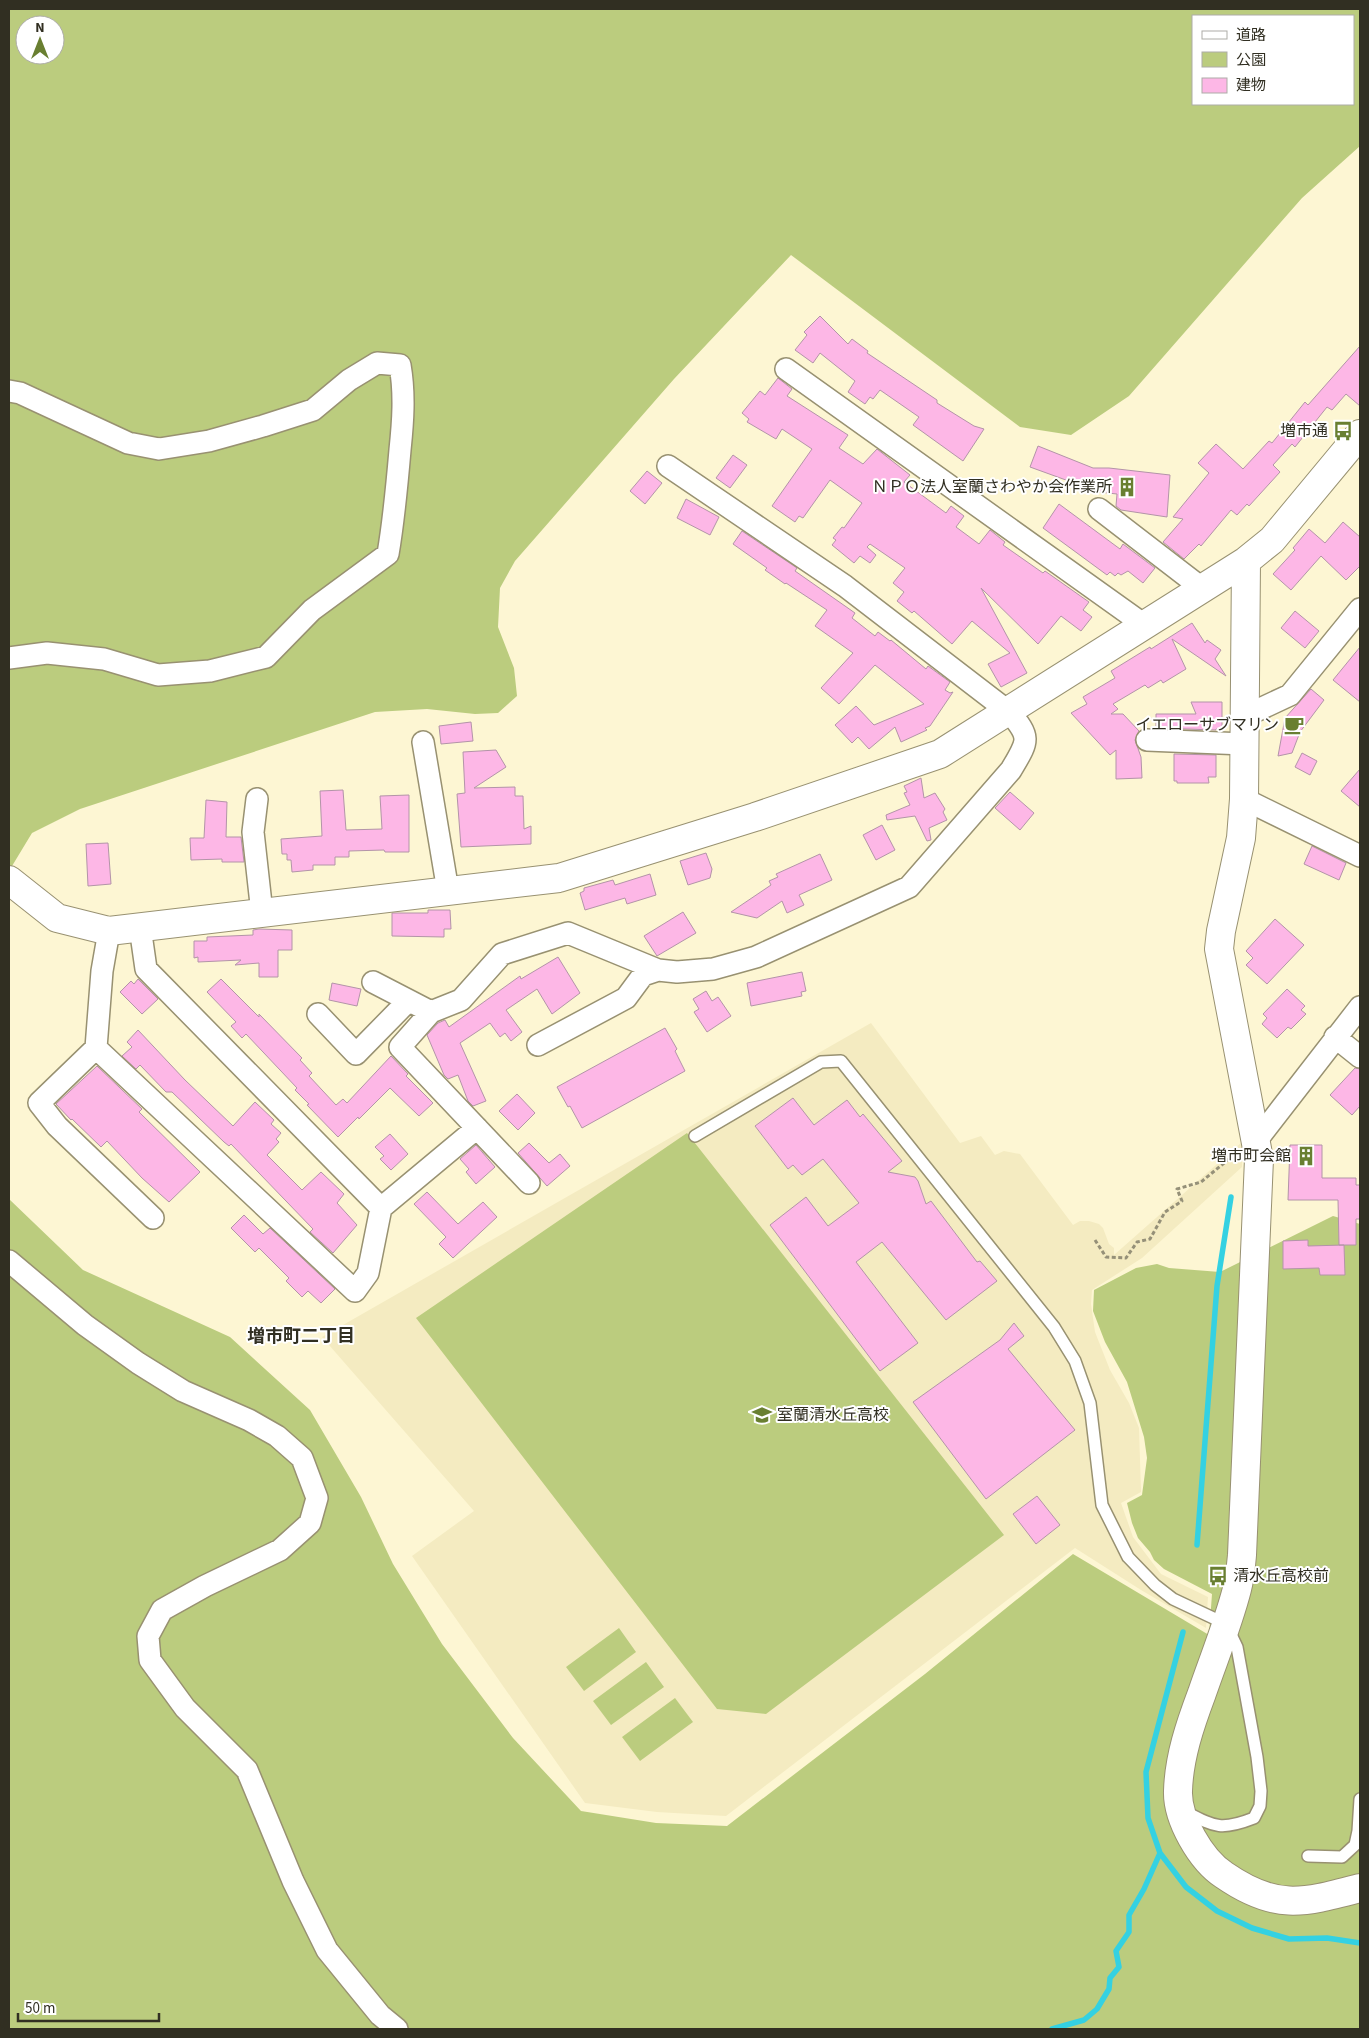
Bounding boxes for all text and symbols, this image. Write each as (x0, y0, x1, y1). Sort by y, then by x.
north arrow (15, 15, 65, 65)
legend (1192, 15, 1354, 105)
text: N (35, 18, 45, 38)
text: 道路 (1236, 25, 1266, 46)
text: 公園 (1236, 50, 1266, 71)
text: 建物 (1236, 75, 1266, 96)
place label: 増市通 (1280, 420, 1328, 442)
bus stop icon: 増市通 (1332, 420, 1354, 442)
place label: ＮＰＯ法人室蘭さわやか会作業所 (872, 476, 1112, 498)
building icon: ＮＰＯ法人室蘭さわやか会作業所 (1116, 476, 1138, 498)
place label: イエローサブマリン (1135, 714, 1279, 736)
cafe icon: イエローサブマリン (1283, 714, 1305, 736)
place label: 増市町会館 (1211, 1145, 1291, 1167)
building icon: 増市町会館 (1295, 1145, 1317, 1167)
district label: 増市町二丁目 (247, 1324, 355, 1349)
school or university icon: 室蘭清水丘高校 (751, 1404, 773, 1426)
place label: 室蘭清水丘高校 (777, 1404, 889, 1426)
bus stop icon: 清水丘高校前 (1207, 1565, 1229, 1587)
place label: 清水丘高校前 (1233, 1565, 1329, 1587)
scale bar (18, 1990, 159, 2022)
text: 50 m (25, 1998, 55, 2019)

